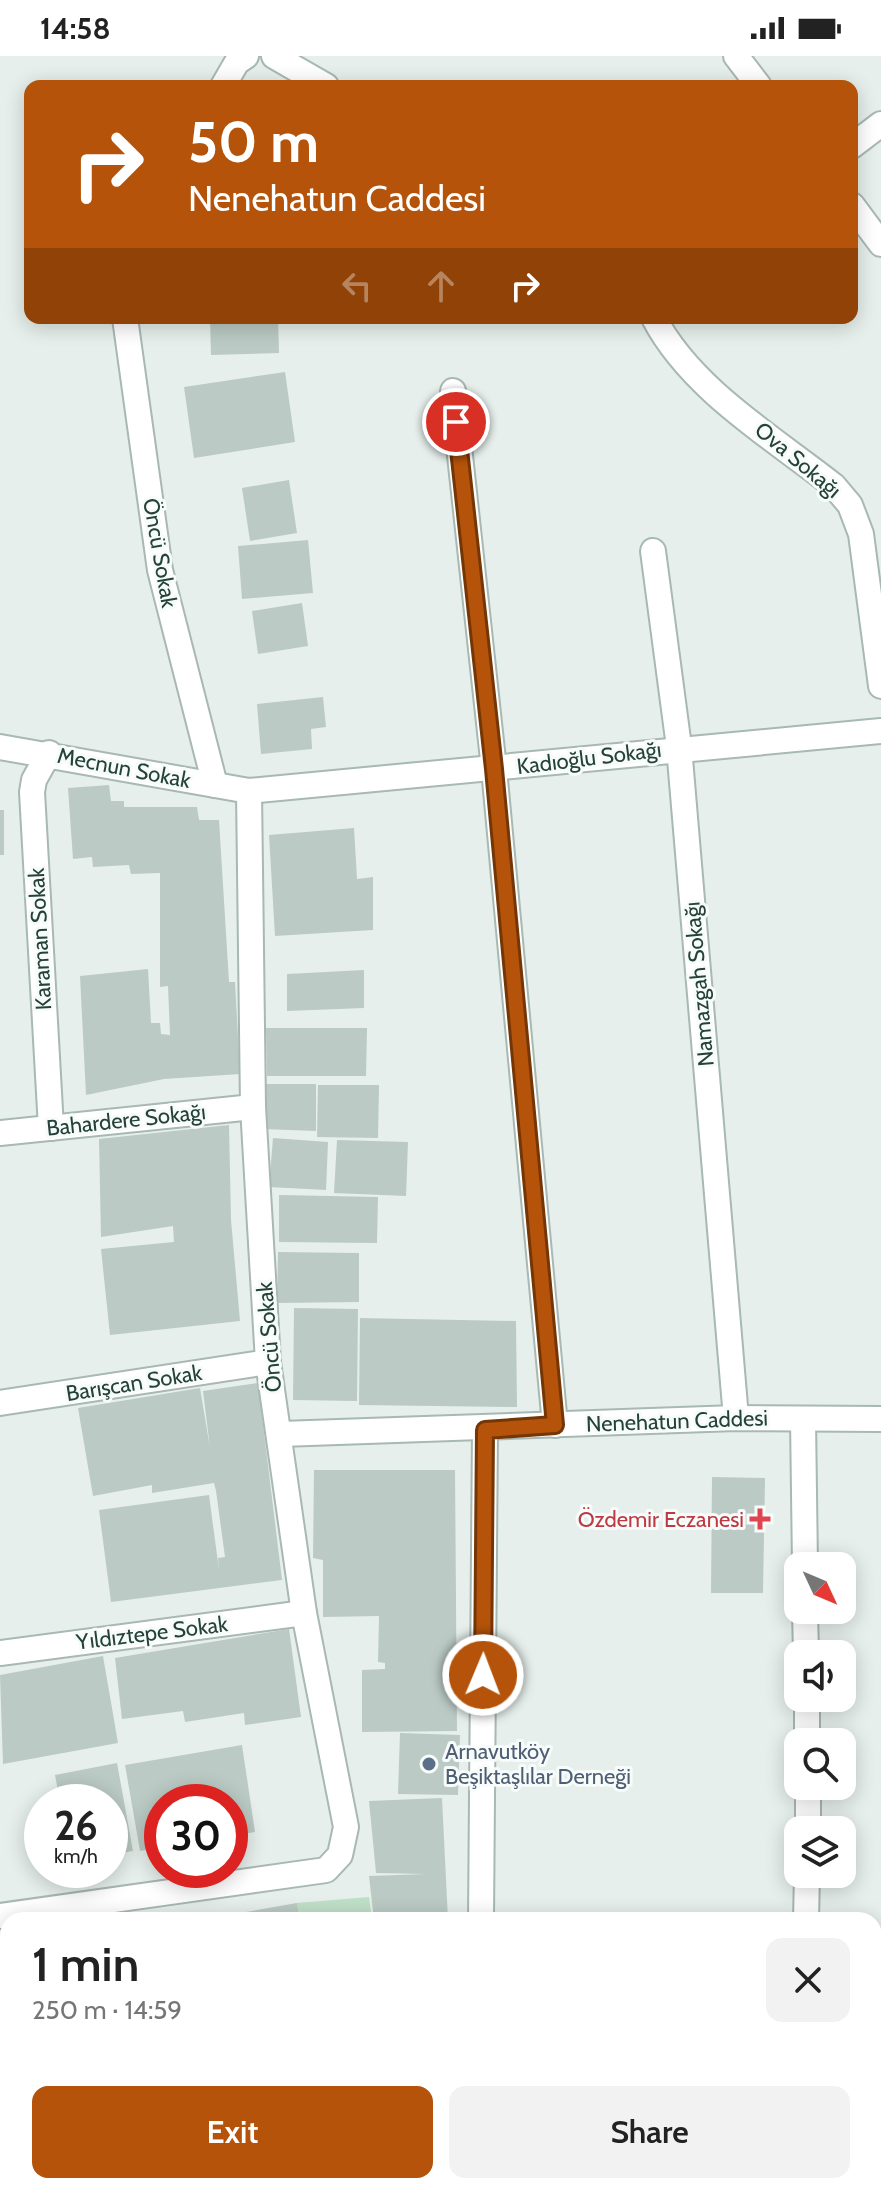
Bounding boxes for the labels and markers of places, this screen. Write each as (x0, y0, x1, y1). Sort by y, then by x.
pin (422, 388, 490, 456)
place label: Özdemir Eczanesi (578, 1506, 744, 1533)
marker: Özdemir Eczanesi (751, 1510, 769, 1528)
place label: Arnavutköy Beşiktaşlılar Derneği (445, 1738, 631, 1790)
marker: Arnavutköy Beşiktaşlılar Derneği (420, 1755, 438, 1773)

